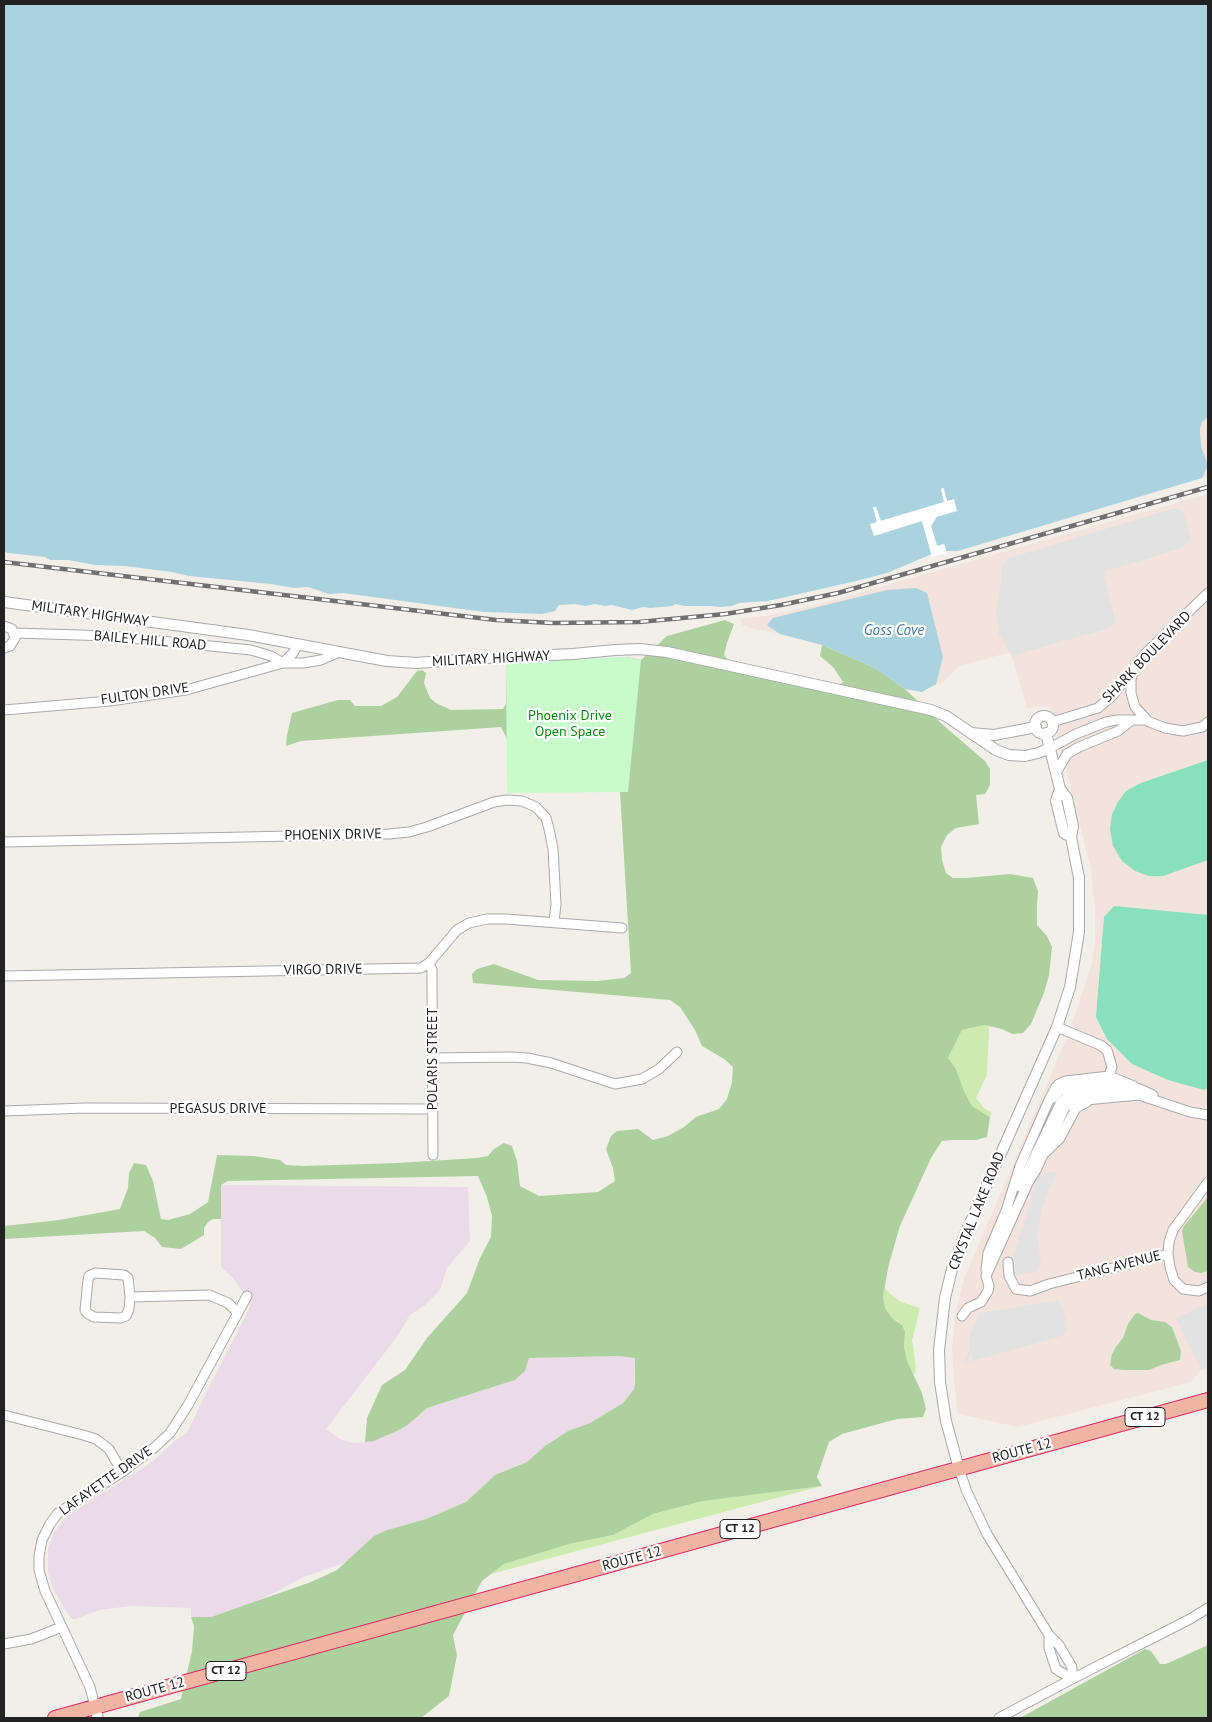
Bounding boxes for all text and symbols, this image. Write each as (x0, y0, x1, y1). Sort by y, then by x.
street label: MILITARY HIGHWAY (30, 597, 150, 631)
street label: SHARK BOULEVARD (1099, 608, 1195, 706)
water label: Goss Cove (864, 622, 924, 640)
street label: BAILEY HILL ROAD (93, 628, 207, 654)
street label: MILITARY HIGHWAY (432, 648, 550, 670)
street label: FULTON DRIVE (100, 680, 190, 708)
park label: Phoenix Drive Open Space (528, 708, 612, 740)
street label: PHOENIX DRIVE (284, 826, 382, 844)
street label: VIRGO DRIVE (284, 961, 362, 979)
street label: POLARIS STREET (425, 1008, 441, 1110)
street label: PEGASUS DRIVE (170, 1101, 266, 1117)
street label: CRYSTAL LAKE ROAD (946, 1149, 1008, 1273)
street label: TANG AVENUE (1075, 1247, 1163, 1285)
road number: CT 12 (1125, 1408, 1165, 1426)
street label: ROUTE 12 (991, 1435, 1053, 1467)
street label: LAFAYETTE DRIVE (56, 1443, 156, 1519)
road number: CT 12 (720, 1520, 760, 1538)
street label: ROUTE 12 (601, 1543, 663, 1575)
road number: CT 12 (206, 1662, 246, 1680)
street label: ROUTE 12 (124, 1674, 186, 1706)

